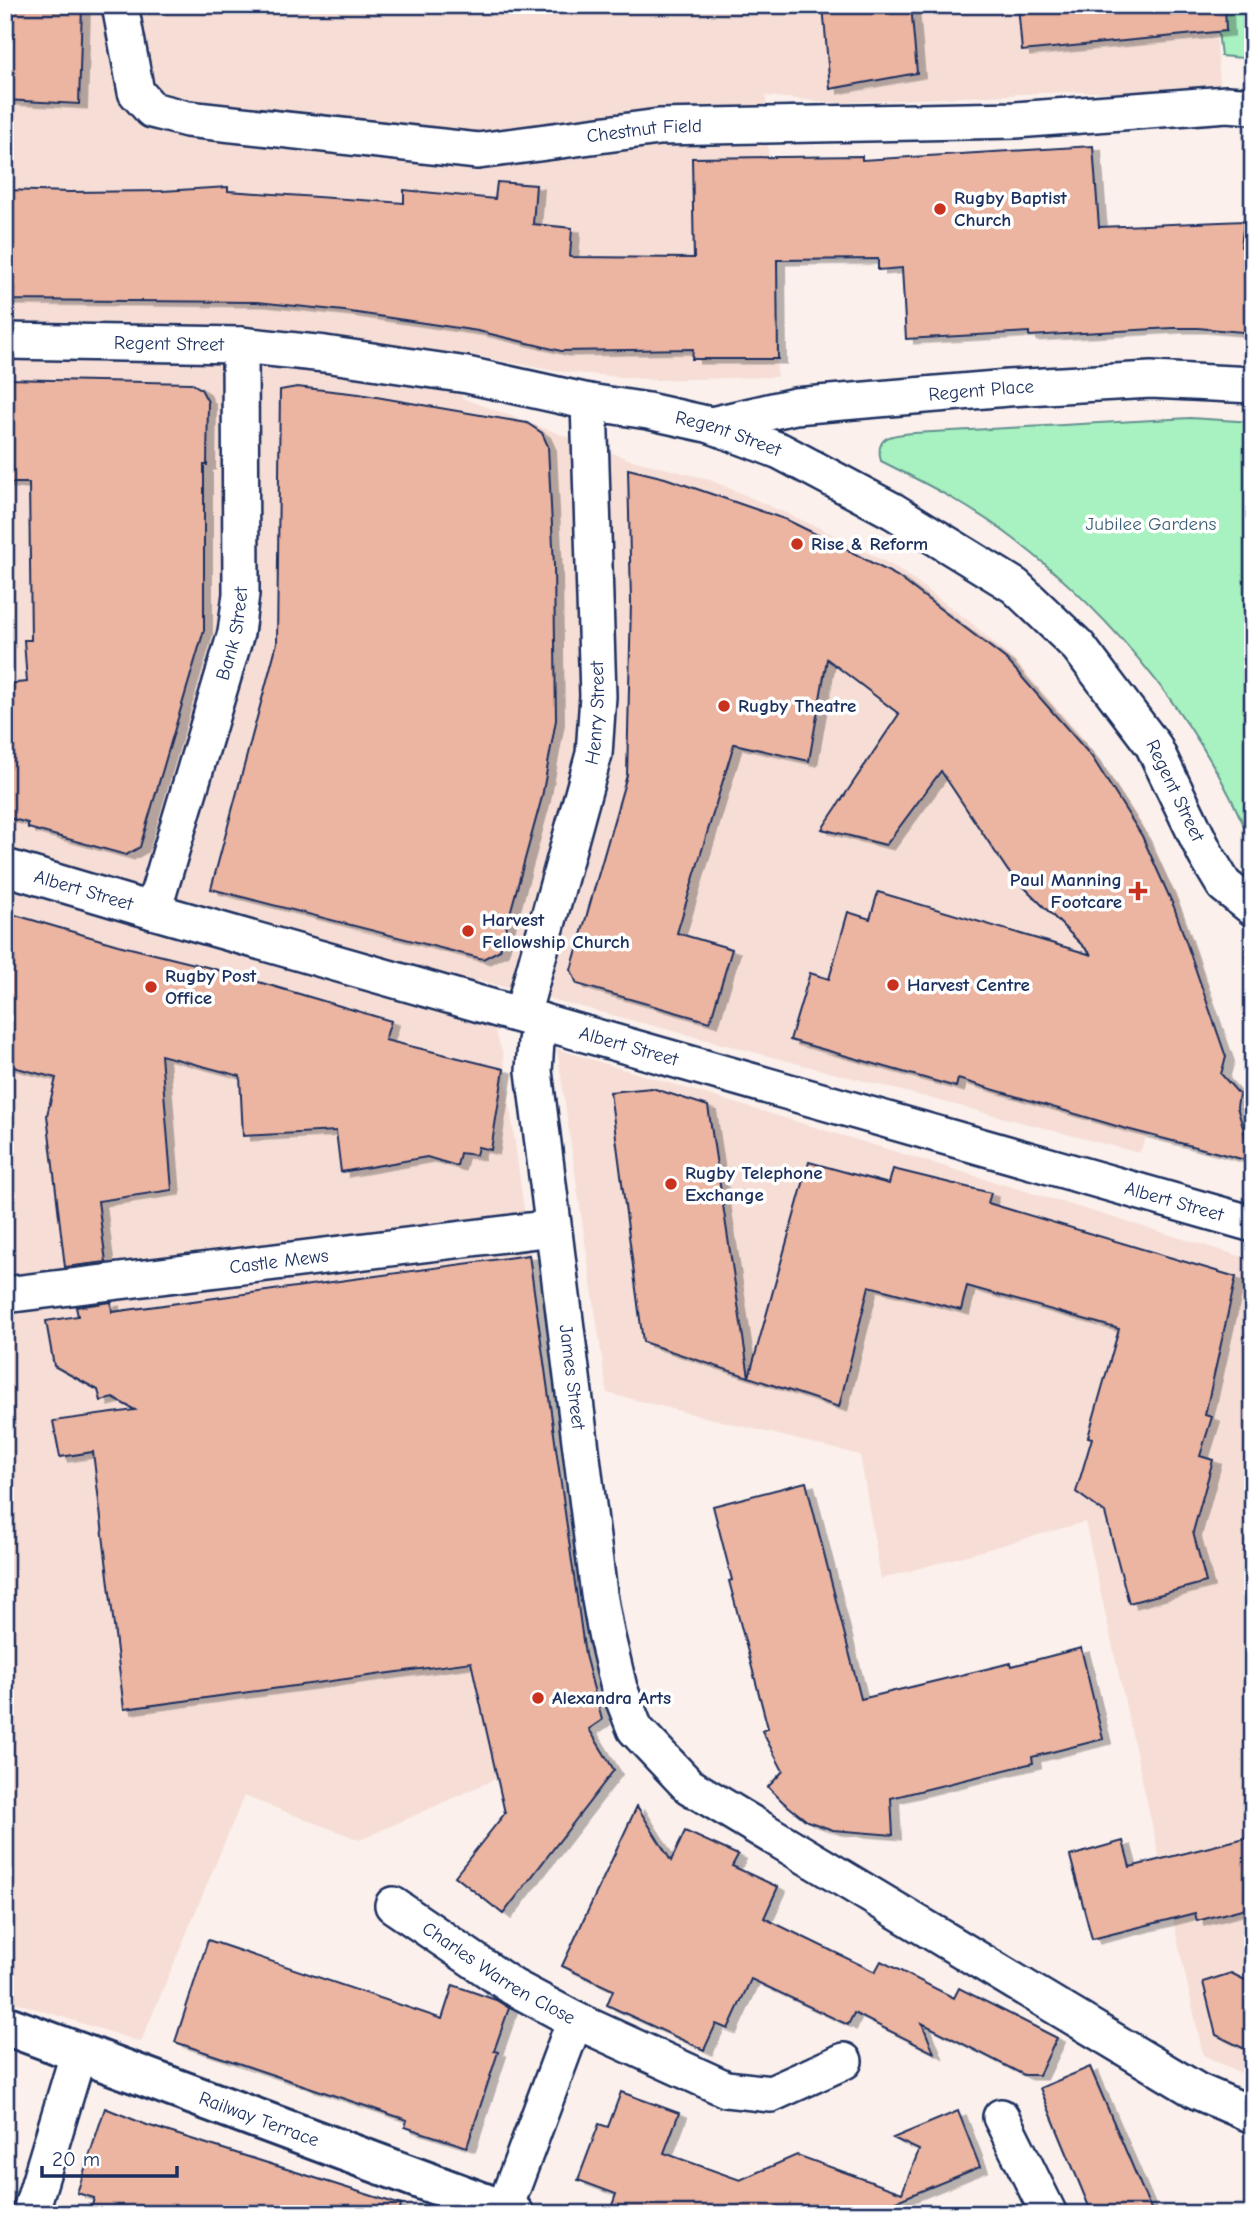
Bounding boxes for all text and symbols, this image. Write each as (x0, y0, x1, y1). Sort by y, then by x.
street label: Chestnut Field (585, 115, 702, 147)
place label: Rugby Baptist Church (954, 187, 1068, 231)
marker: Rugby Baptist Church (932, 201, 948, 217)
street label: Regent Street (114, 332, 225, 356)
street label: Regent Place (928, 376, 1035, 406)
street label: Regent Street (673, 406, 785, 462)
park label: Jubilee Gardens (1086, 513, 1216, 535)
place label: Rise & Reform (811, 533, 928, 555)
marker: Rise & Reform (789, 536, 805, 552)
street label: Bank Street (212, 586, 252, 683)
street label: Henry Street (581, 660, 609, 767)
place label: Rugby Theatre (738, 695, 856, 717)
marker: Rugby Theatre (716, 698, 732, 714)
street label: Regent Street (1141, 736, 1209, 846)
street label: Albert Street (32, 865, 136, 916)
place label: Paul Manning Footcare (1010, 869, 1122, 913)
marker: Paul Manning Footcare (1128, 881, 1148, 901)
place label: Harvest Fellowship Church (482, 909, 630, 953)
marker: Harvest Fellowship Church (460, 923, 476, 939)
place label: Rugby Post Office (165, 965, 257, 1009)
place label: Harvest Centre (907, 974, 1030, 996)
marker: Harvest Centre (885, 977, 901, 993)
marker: Rugby Post Office (143, 979, 159, 995)
street label: Albert Street (577, 1022, 681, 1071)
place label: Rugby Telephone Exchange (685, 1162, 823, 1206)
marker: Rugby Telephone Exchange (663, 1176, 679, 1192)
street label: Albert Street (1122, 1177, 1227, 1226)
street label: Castle Mews (228, 1245, 330, 1278)
street label: James Street (555, 1323, 590, 1431)
place label: Alexandra Arts (552, 1687, 671, 1709)
marker: Alexandra Arts (530, 1690, 546, 1706)
street label: Charles Warren Close (418, 1917, 579, 2029)
street label: Railway Terrace (196, 2087, 322, 2152)
scale bar (42, 2135, 177, 2179)
text: 20 m (52, 2147, 100, 2171)

